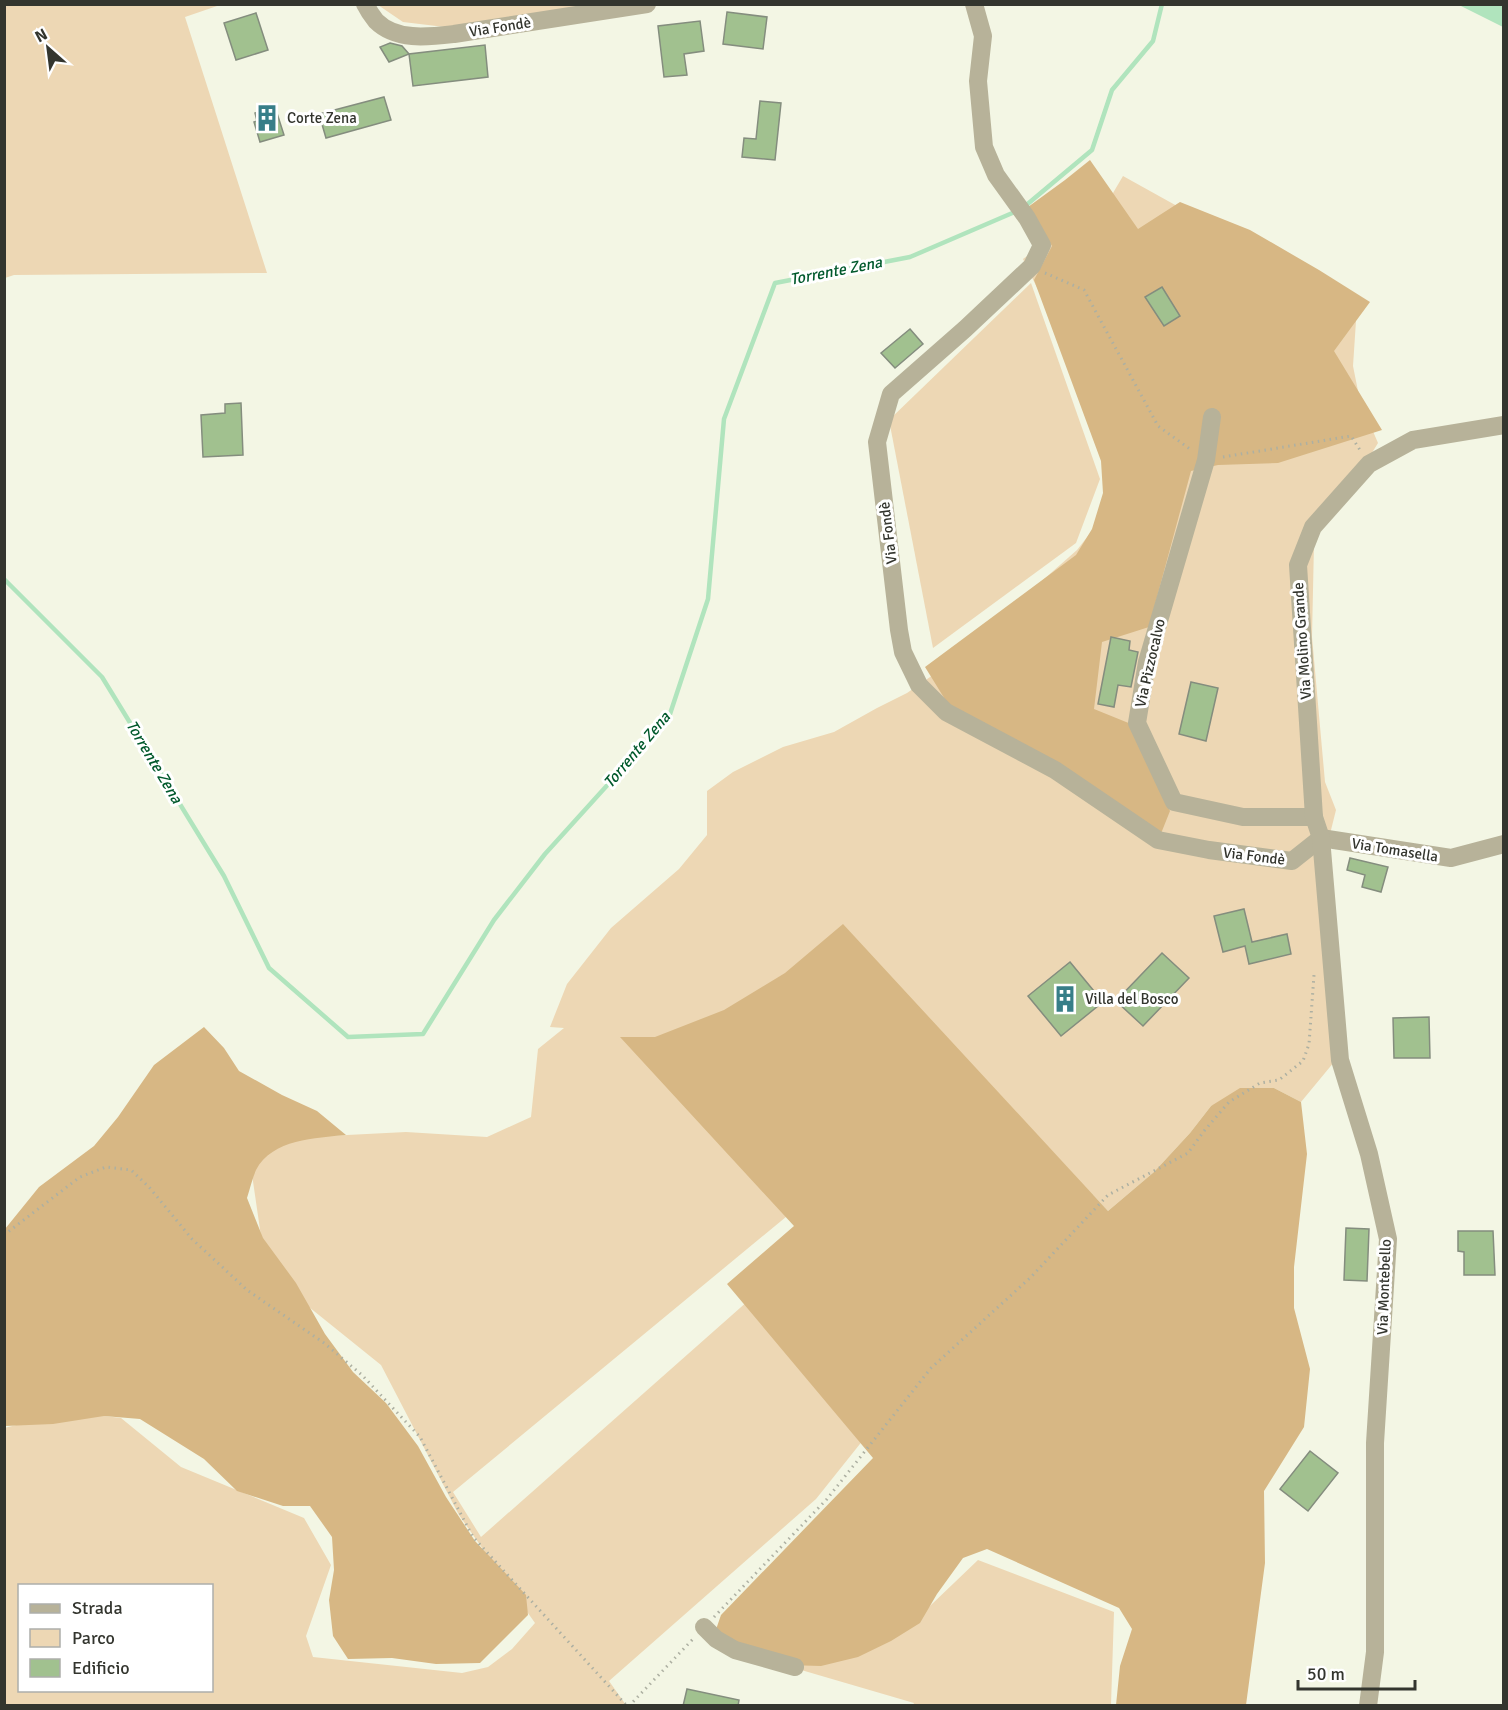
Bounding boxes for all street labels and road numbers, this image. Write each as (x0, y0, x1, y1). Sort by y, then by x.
street label: Via Fondè (468, 13, 532, 41)
street label: Via Fondè (875, 501, 901, 565)
street label: Via Molino Grande (1289, 582, 1315, 700)
street label: Via Pizzocalvo (1131, 617, 1169, 709)
street label: Via Tomasella (1350, 834, 1440, 866)
street label: Via Fondè (1222, 843, 1286, 869)
street label: Via Montebello (1373, 1239, 1395, 1335)

